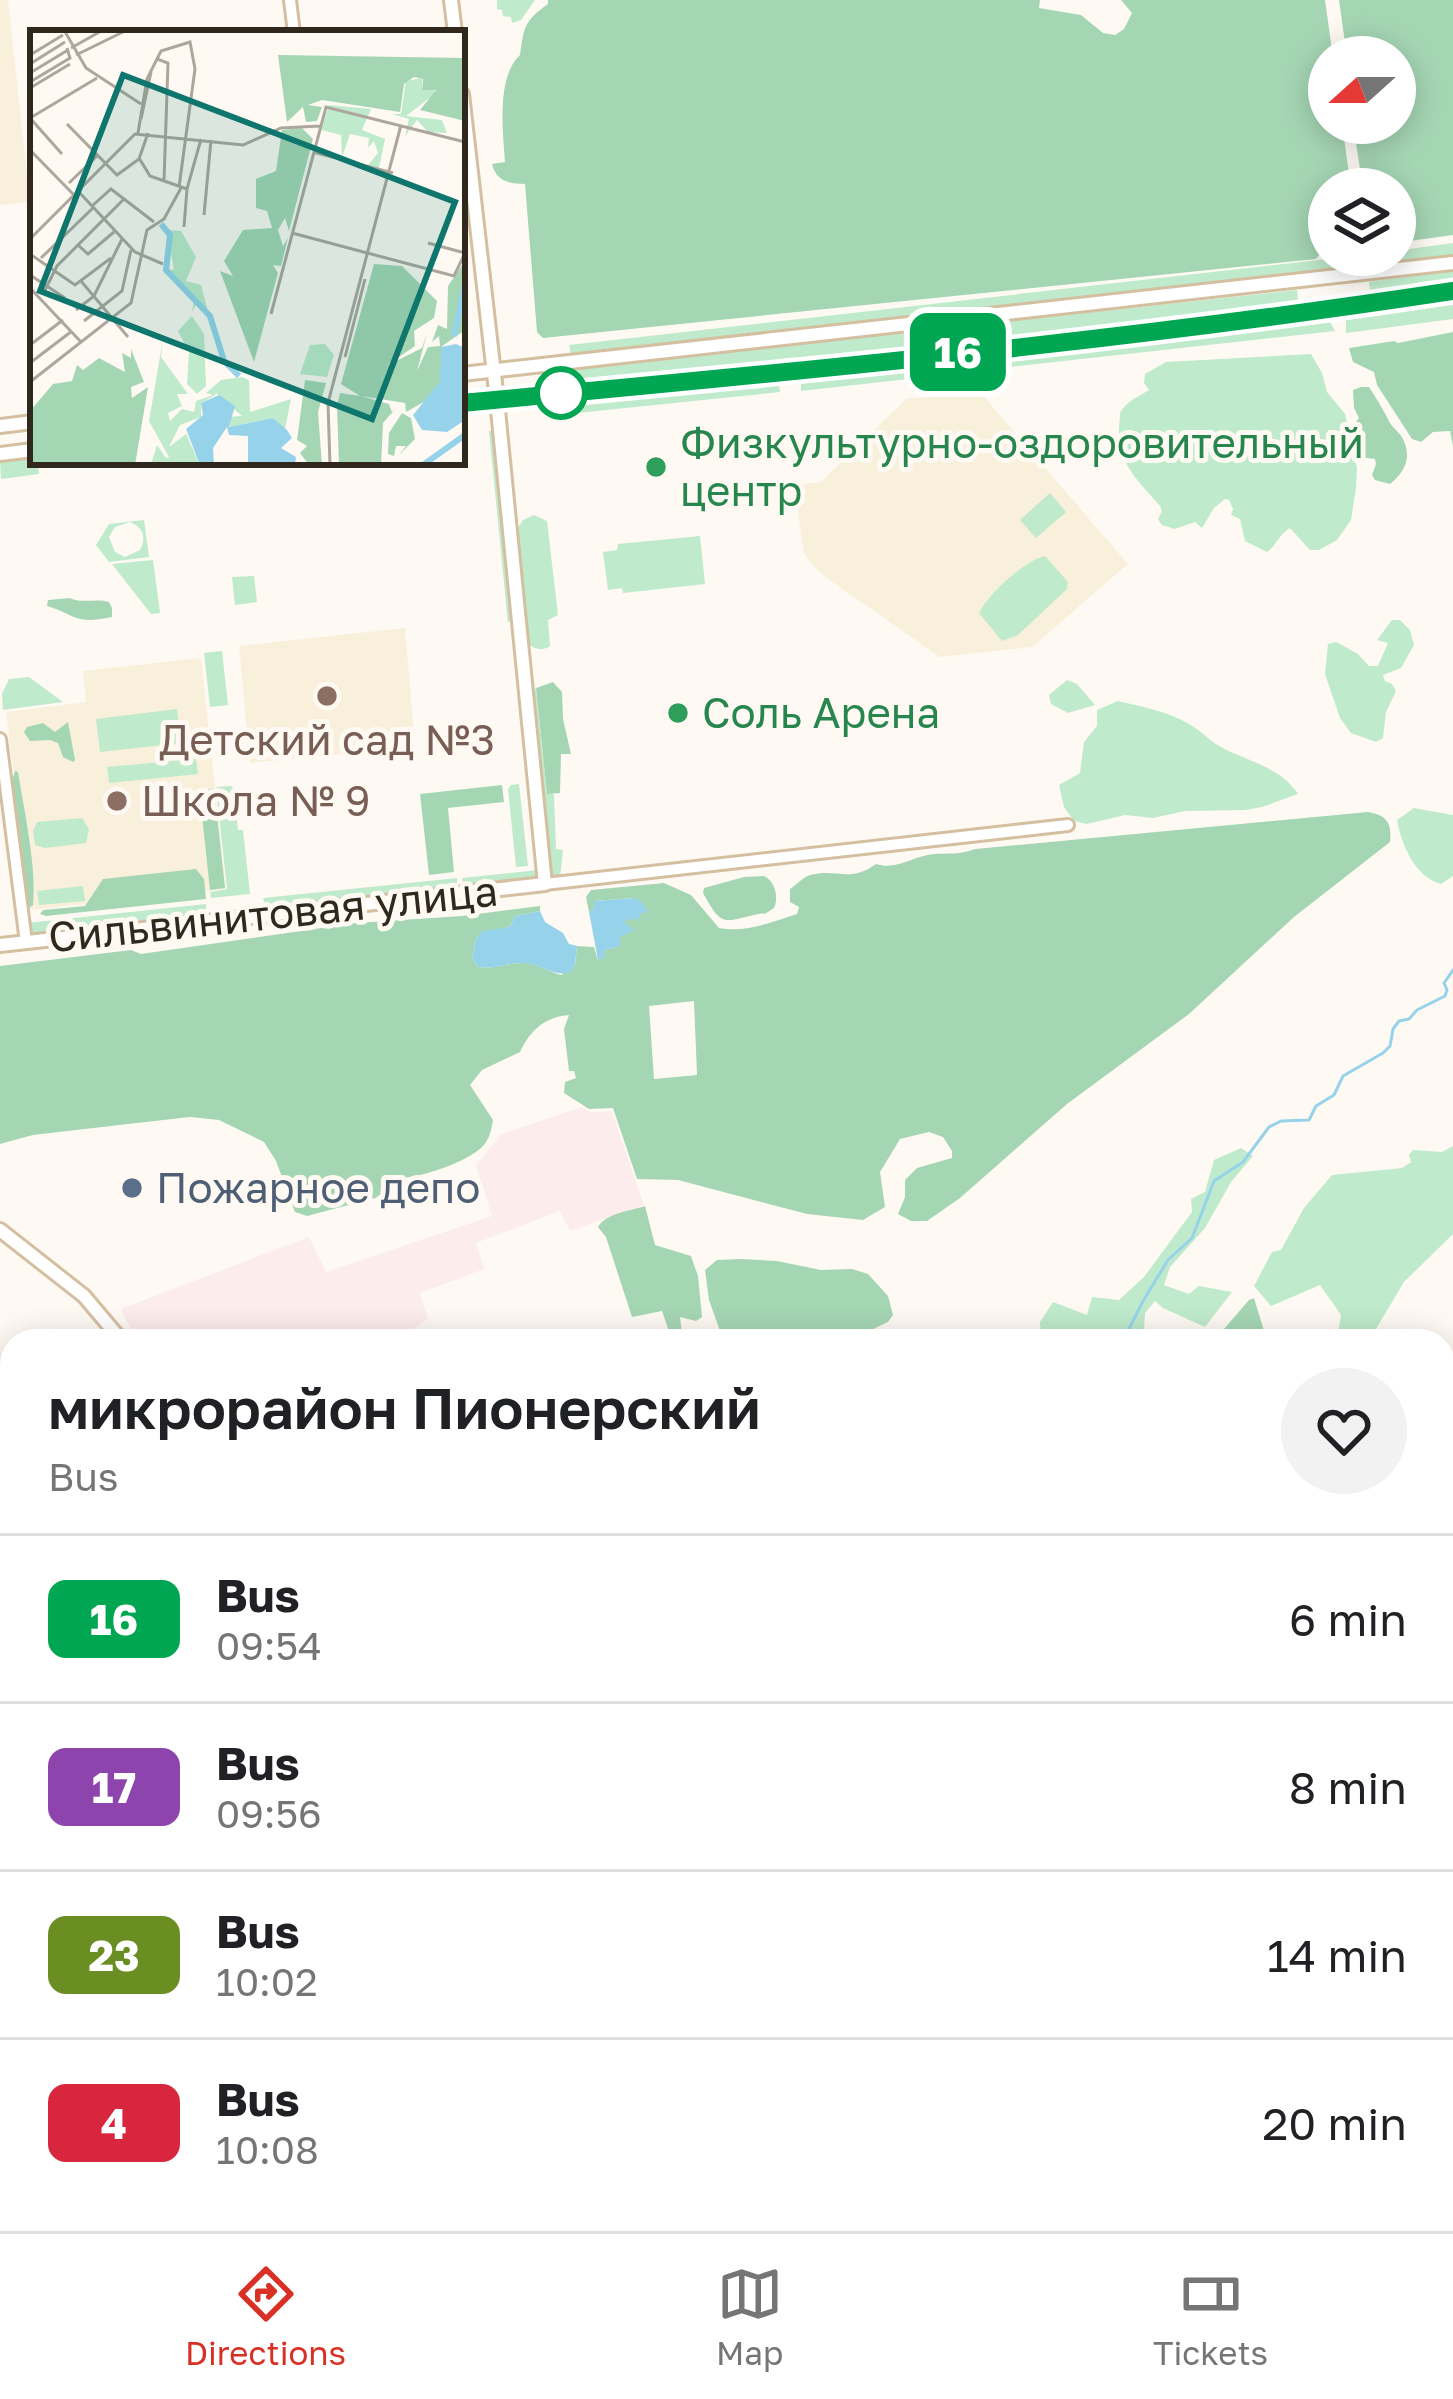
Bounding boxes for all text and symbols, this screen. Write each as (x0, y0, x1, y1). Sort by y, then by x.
inset map (30, 30, 465, 465)
north arrow (1308, 36, 1416, 144)
map controls (1308, 36, 1416, 276)
button: layers (1308, 168, 1416, 276)
line badge: 16 (904, 313, 1012, 391)
text: 16 (934, 327, 982, 377)
unlabelled marker (536, 368, 586, 418)
place label: Физкультурно-оздоровительный центр (680, 417, 1364, 515)
marker: Физкультурно-оздоровительный центр (643, 454, 669, 480)
marker: Детский сад №3 (314, 683, 340, 709)
place label: Соль Арена (702, 687, 940, 737)
marker: Соль Арена (665, 700, 691, 726)
place label: Детский сад №3 (159, 714, 495, 764)
place label: Школа № 9 (141, 775, 371, 825)
marker: Школа № 9 (104, 788, 130, 814)
street label: Сильвинитовая улица (46, 865, 500, 961)
place label: Пожарное депо (156, 1162, 480, 1212)
marker: Пожарное депо (119, 1175, 145, 1201)
button: heart (1281, 1368, 1407, 1494)
text: микрорайон Пионерский (48, 1373, 761, 1442)
text: Bus (48, 1453, 118, 1500)
text: Bus (216, 1568, 300, 1622)
text: 6 min (1289, 1592, 1407, 1646)
text: 16 (90, 1594, 138, 1644)
text: 09:54 (216, 1622, 322, 1669)
text: Bus (216, 1736, 300, 1790)
text: 8 min (1289, 1760, 1407, 1814)
text: 17 (92, 1762, 136, 1812)
text: 09:56 (216, 1790, 322, 1837)
text: Bus (216, 1904, 300, 1958)
text: 14 min (1267, 1928, 1407, 1982)
text: 23 (88, 1930, 140, 1980)
text: 10:02 (216, 1958, 318, 2005)
text: Bus (216, 2072, 300, 2126)
text: 20 min (1262, 2096, 1407, 2150)
text: 4 (101, 2098, 127, 2148)
text: 10:08 (216, 2126, 319, 2173)
tab: Directions (185, 2261, 346, 2372)
tab: Map (716, 2261, 783, 2372)
tab: Tickets (1153, 2261, 1268, 2372)

